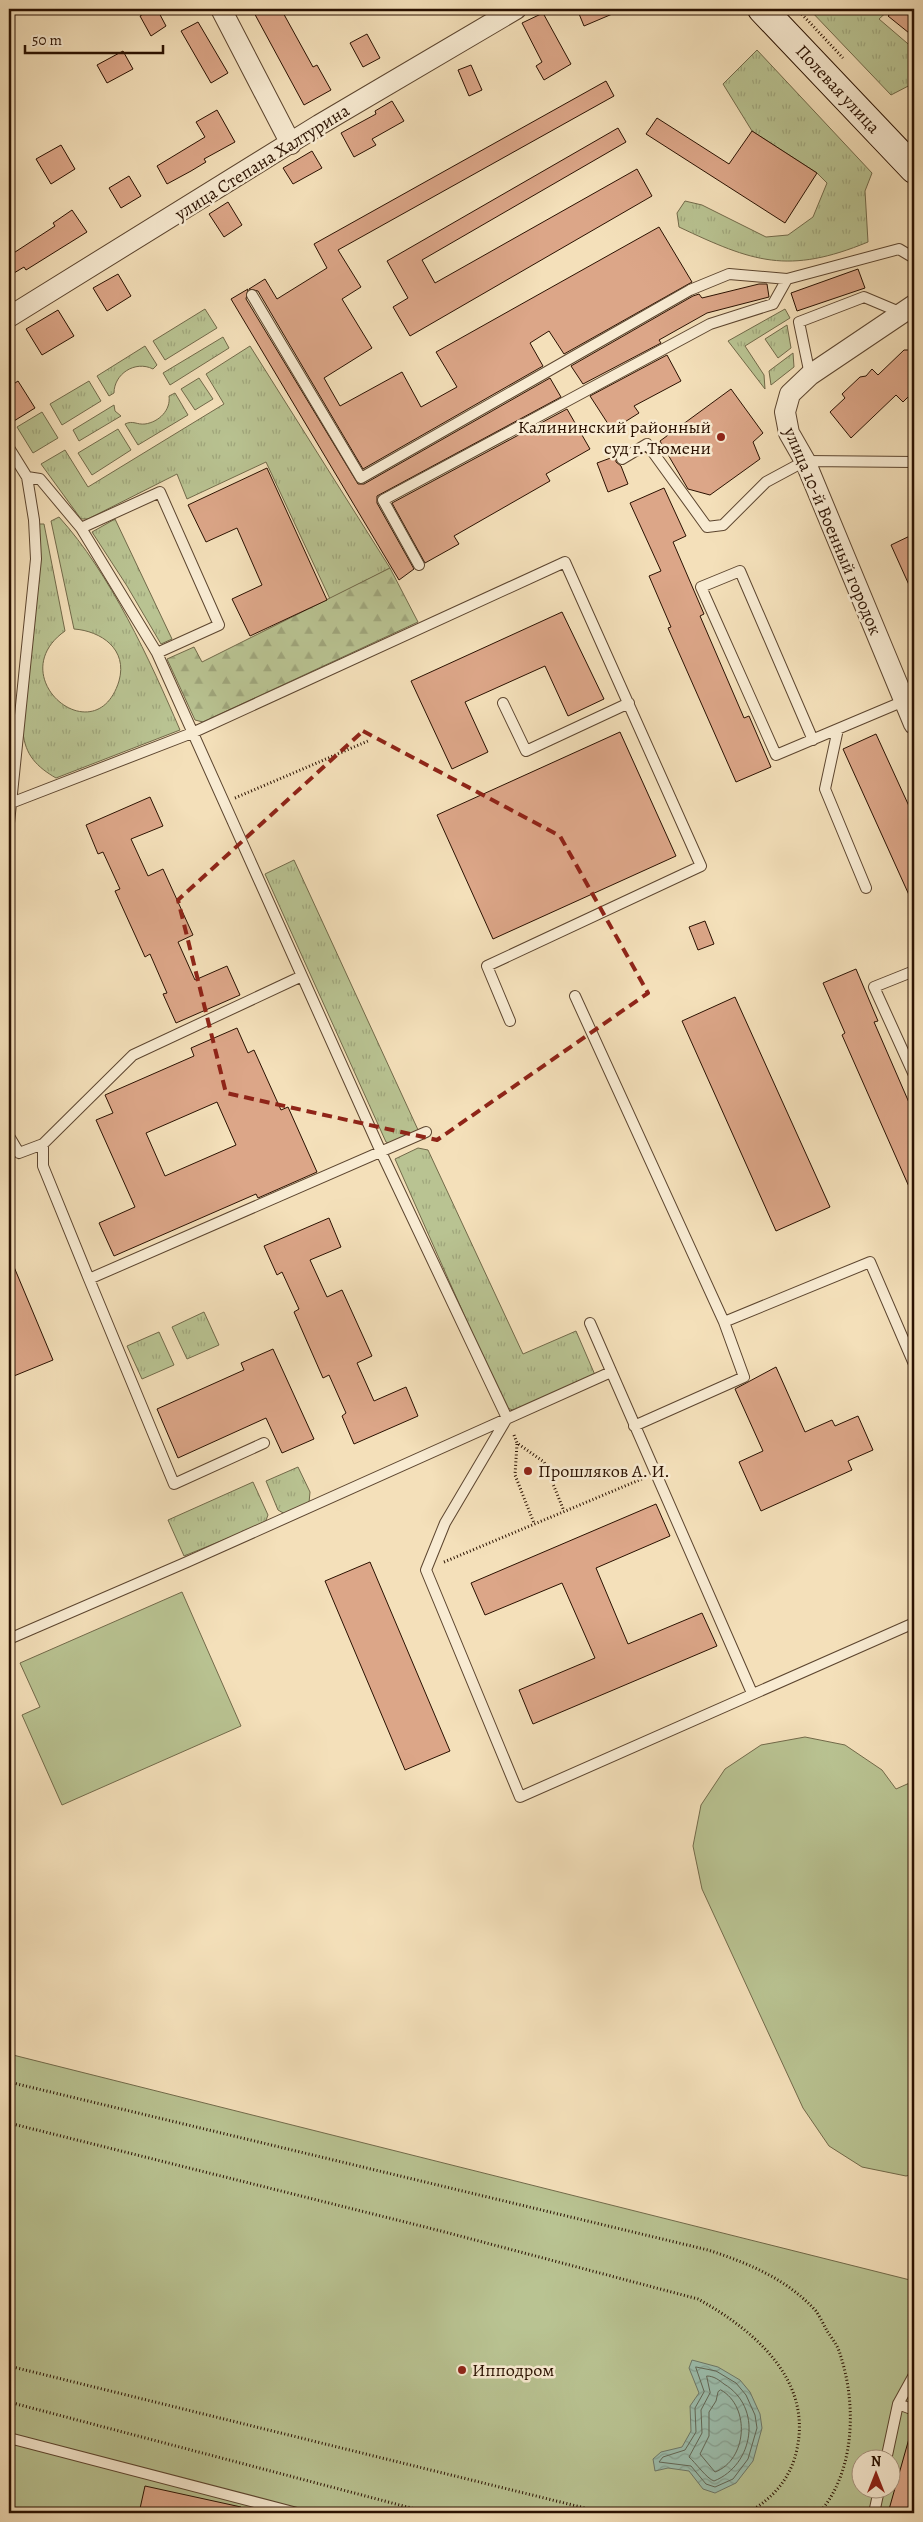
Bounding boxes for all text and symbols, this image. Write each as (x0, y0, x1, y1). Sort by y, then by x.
scale bar (25, 22, 162, 54)
text: 50 m (32, 30, 62, 50)
street label: Полевая улица (790, 39, 886, 139)
street label: улица Степана Халтурина (169, 98, 354, 226)
place label: Калининский районный суд г. Тюмени (518, 415, 711, 460)
street label: улица 10-й Военный городок (778, 422, 888, 639)
marker: Калининский районный суд г. Тюмени (715, 431, 727, 443)
place label: Прошляков А. И. (538, 1459, 670, 1483)
marker: Прошляков А. И. (522, 1465, 534, 1477)
place label: Ипподром (472, 2358, 554, 2382)
marker: Ипподром (456, 2364, 468, 2376)
north arrow (850, 2450, 900, 2500)
text: N (871, 2452, 881, 2471)

